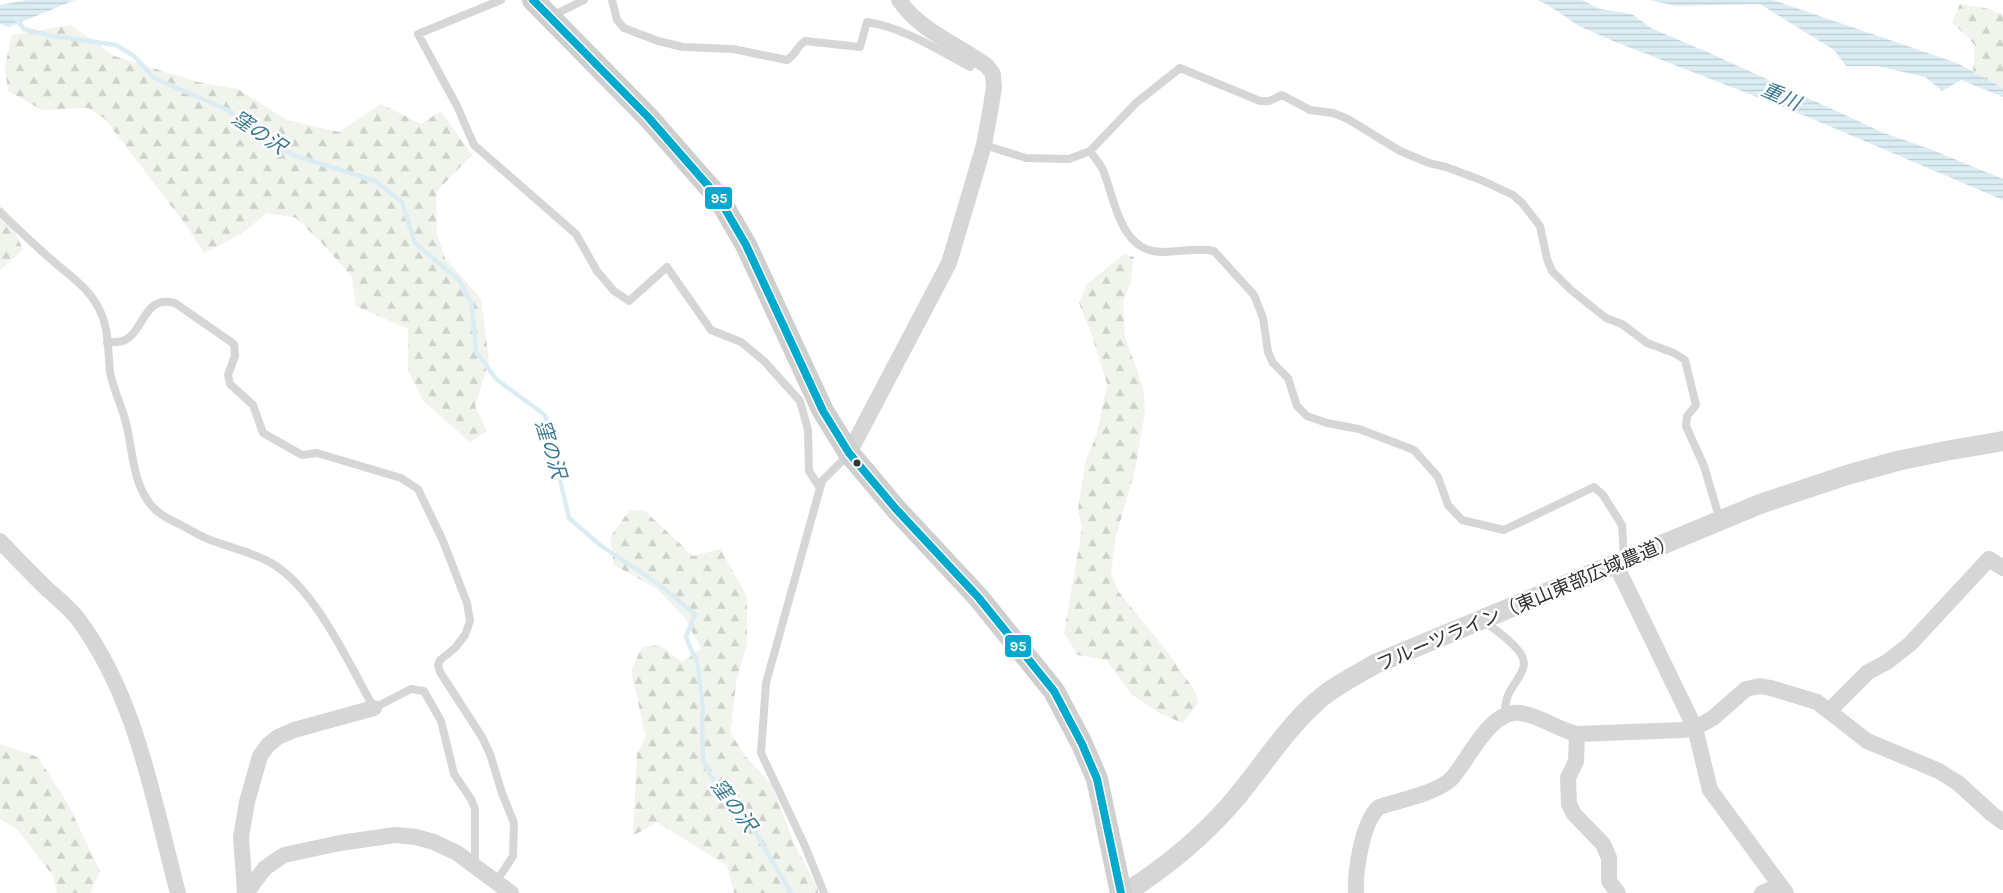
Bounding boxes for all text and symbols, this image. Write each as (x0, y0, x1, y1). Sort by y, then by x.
water label: 重川 (1758, 78, 1806, 116)
water label: 窪の沢 (227, 106, 293, 160)
line badge: 95 (704, 186, 733, 210)
text: 95 (711, 190, 727, 207)
water label: 窪の沢 (531, 417, 571, 484)
unlabelled marker (852, 458, 862, 468)
street label: フルーツライン（東山東部広域農道） (1374, 530, 1679, 676)
line badge: 95 (1004, 634, 1032, 658)
text: 95 (1010, 638, 1026, 655)
water label: 窪の沢 (706, 774, 763, 839)

